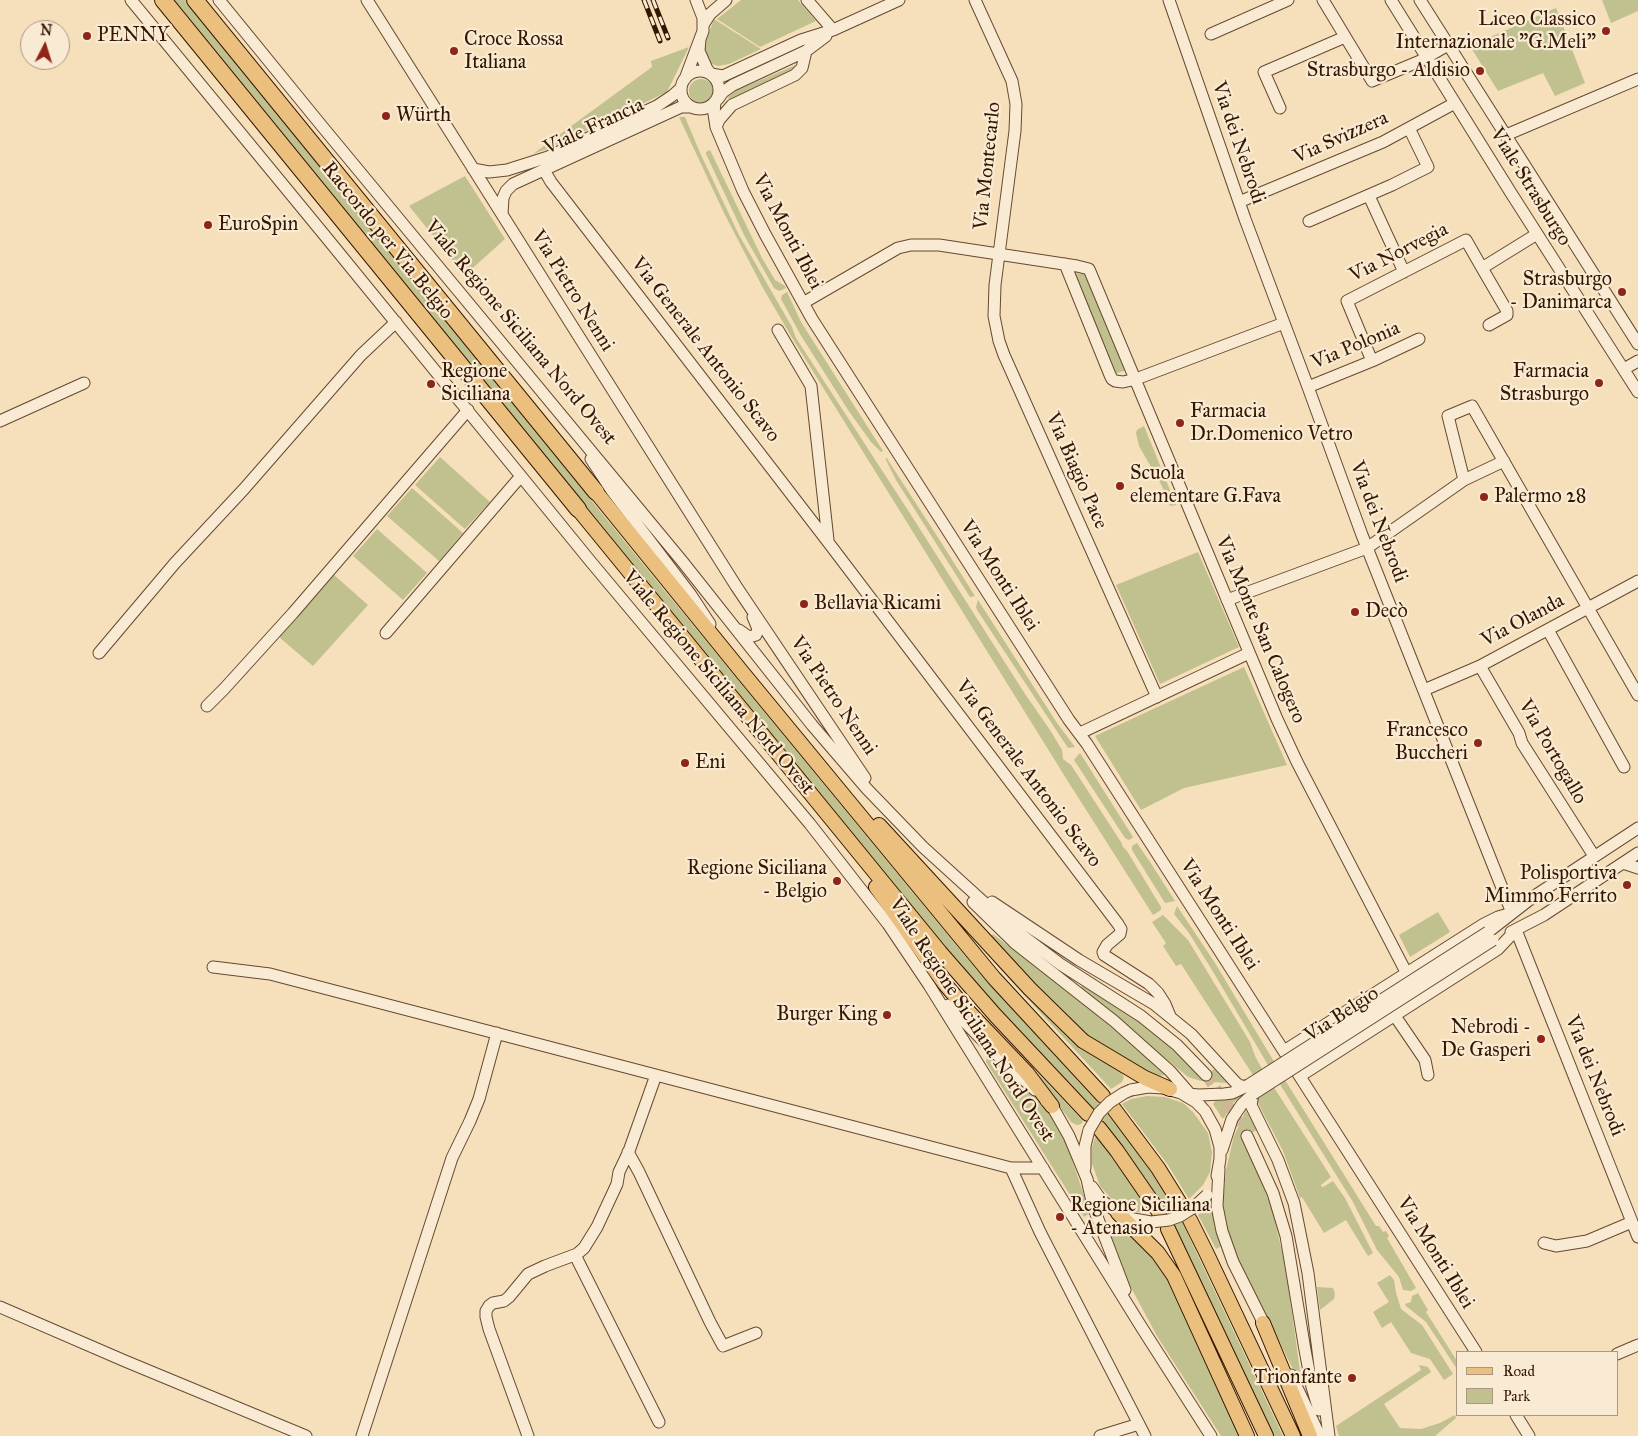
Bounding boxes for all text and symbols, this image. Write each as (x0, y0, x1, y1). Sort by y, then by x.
place label: Liceo Classico Internazionale "G.Meli" (1395, 8, 1596, 55)
north arrow (20, 20, 70, 70)
text: N (40, 22, 53, 40)
place label: PENNY (97, 24, 169, 48)
marker: Liceo Classico Internazionale "G.Meli" (1600, 25, 1612, 37)
place label: Croce Rossa Italiana (464, 28, 564, 75)
marker: PENNY (81, 30, 93, 42)
marker: Croce Rossa Italiana (448, 45, 460, 57)
place label: Strasburgo - Aldisio (1307, 59, 1470, 83)
marker: Strasburgo - Aldisio (1474, 65, 1486, 77)
street label: Via dei Nebrodi (1206, 79, 1270, 207)
street label: Viale Francia (540, 93, 648, 161)
street label: Via Montecarlo (969, 101, 1007, 231)
place label: Würth (396, 104, 451, 128)
street label: Via Svizzera (1290, 106, 1392, 170)
marker: Würth (380, 110, 392, 122)
street label: Viale Strasburgo (1484, 123, 1576, 251)
street label: Raccordo per Via Belgio (316, 157, 458, 325)
street label: Via Monti Iblei (746, 170, 828, 294)
place label: EuroSpin (218, 213, 298, 237)
street label: Viale Regione Siciliana Nord Ovest (419, 216, 621, 450)
street label: Via Norvegia (1346, 218, 1452, 288)
marker: EuroSpin (202, 219, 214, 231)
street label: Via Pietro Nenni (525, 226, 619, 356)
street label: Via Generale Antonio Scavo (625, 253, 785, 447)
place label: Strasburgo - Danimarca (1509, 268, 1612, 315)
marker: Strasburgo - Danimarca (1616, 286, 1628, 298)
street label: Via Polonia (1308, 317, 1404, 375)
place label: Regione Siciliana (441, 360, 510, 407)
place label: Farmacia Strasburgo (1500, 360, 1589, 407)
marker: Farmacia Strasburgo (1593, 377, 1605, 389)
marker: Regione Siciliana (425, 378, 437, 390)
place label: Farmacia Dr.Domenico Vetro (1190, 400, 1353, 447)
street label: Via Biagio Pace (1040, 409, 1112, 533)
marker: Farmacia Dr.Domenico Vetro (1174, 417, 1186, 429)
street label: Via dei Nebrodi (1344, 458, 1412, 586)
place label: Scuola elementare G.Fava (1130, 462, 1281, 509)
marker: Scuola elementare G.Fava (1114, 480, 1126, 492)
place label: Palermo 28 (1494, 485, 1586, 509)
marker: Palermo 28 (1478, 491, 1490, 503)
street label: Via Monti Iblei (954, 516, 1044, 636)
street label: Via Monte San Calogero (1210, 533, 1310, 727)
street label: Viale Regione Siciliana Nord Ovest (617, 566, 819, 800)
street label: Via Olanda (1477, 589, 1569, 653)
place label: Bellavia Ricami (814, 592, 941, 616)
marker: Bellavia Ricami (798, 598, 810, 610)
place label: Decò (1365, 600, 1408, 624)
marker: Decò (1349, 606, 1361, 618)
street label: Via Pietro Nenni (784, 632, 882, 760)
street label: Via Generale Antonio Scavo (950, 676, 1106, 872)
street label: Via Portogallo (1512, 695, 1592, 809)
place label: Francesco Buccheri (1386, 719, 1468, 766)
marker: Francesco Buccheri (1472, 737, 1484, 749)
place label: Eni (695, 751, 726, 775)
marker: Eni (679, 757, 691, 769)
street label: Via Monti Iblei (1174, 855, 1264, 975)
place label: Regione Siciliana - Belgio (687, 857, 827, 904)
place label: Polisportiva Mimmo Ferrito (1484, 862, 1617, 909)
marker: Regione Siciliana - Belgio (831, 875, 843, 887)
marker: Polisportiva Mimmo Ferrito (1621, 879, 1633, 891)
street label: Viale Regione Siciliana Nord Ovest (883, 893, 1059, 1147)
street label: Via Belgio (1300, 982, 1384, 1048)
place label: Burger King (776, 1003, 877, 1027)
marker: Burger King (881, 1009, 893, 1021)
street label: Via dei Nebrodi (1559, 1012, 1629, 1140)
place label: Nebrodi - De Gasperi (1441, 1016, 1531, 1063)
marker: Nebrodi - De Gasperi (1535, 1033, 1547, 1045)
street label: Via Monti Iblei (1391, 1192, 1479, 1314)
place label: Regione Siciliana - Atenasio (1070, 1194, 1210, 1241)
marker: Regione Siciliana - Atenasio (1054, 1211, 1066, 1223)
legend (1456, 1351, 1618, 1416)
text: Road (1503, 1362, 1535, 1380)
place label: Trionfante (1253, 1366, 1342, 1390)
marker: Trionfante (1346, 1372, 1358, 1384)
text: Park (1503, 1387, 1530, 1405)

